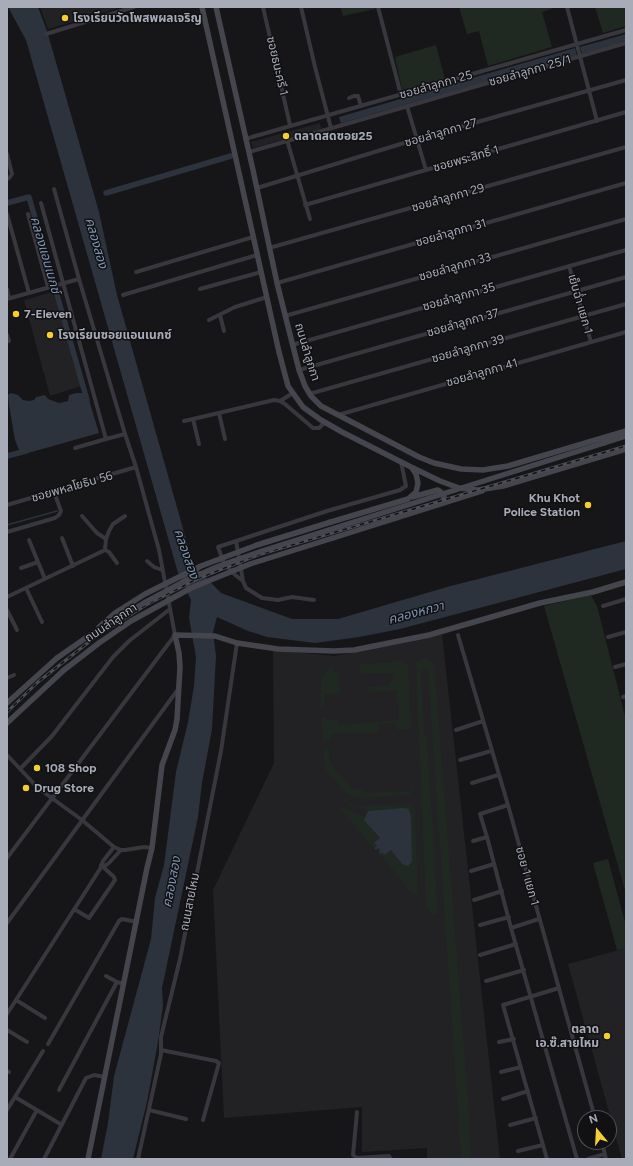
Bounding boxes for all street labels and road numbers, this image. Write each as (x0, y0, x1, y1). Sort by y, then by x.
street label: ซอยธนะศรี 1 (263, 35, 291, 97)
street label: ซอยลำลูกกา 25/1 (487, 52, 573, 90)
street label: ซอยลำลูกกา 25 (398, 68, 474, 102)
street label: ซอยลำลูกกา 27 (403, 116, 479, 150)
street label: ซอยพระสิทธิ์ 1 (432, 143, 500, 175)
street label: ซอยลำลูกกา 29 (410, 181, 486, 215)
street label: ซอยลำลูกกา 31 (414, 216, 488, 250)
street label: ซอยลำลูกกา 33 (417, 250, 493, 284)
street label: เย็นฉ่ำ แยก 1 (565, 272, 595, 336)
street label: ซอยลำลูกกา 35 (421, 280, 497, 314)
street label: ซอยลำลูกกา 37 (425, 306, 501, 340)
street label: ถนนลำลูกกา (291, 321, 323, 383)
street label: ซอยลำลูกกา 39 (430, 332, 506, 366)
street label: ซอยลำลูกกา 41 (444, 356, 520, 390)
street label: ซอยพหลโยธิน 56 (30, 469, 114, 505)
street label: ถนนลำลูกกา (82, 600, 140, 646)
street label: ซอย 1 แยก 1 (512, 845, 542, 907)
street label: ถนนสายไหม (177, 872, 203, 932)

